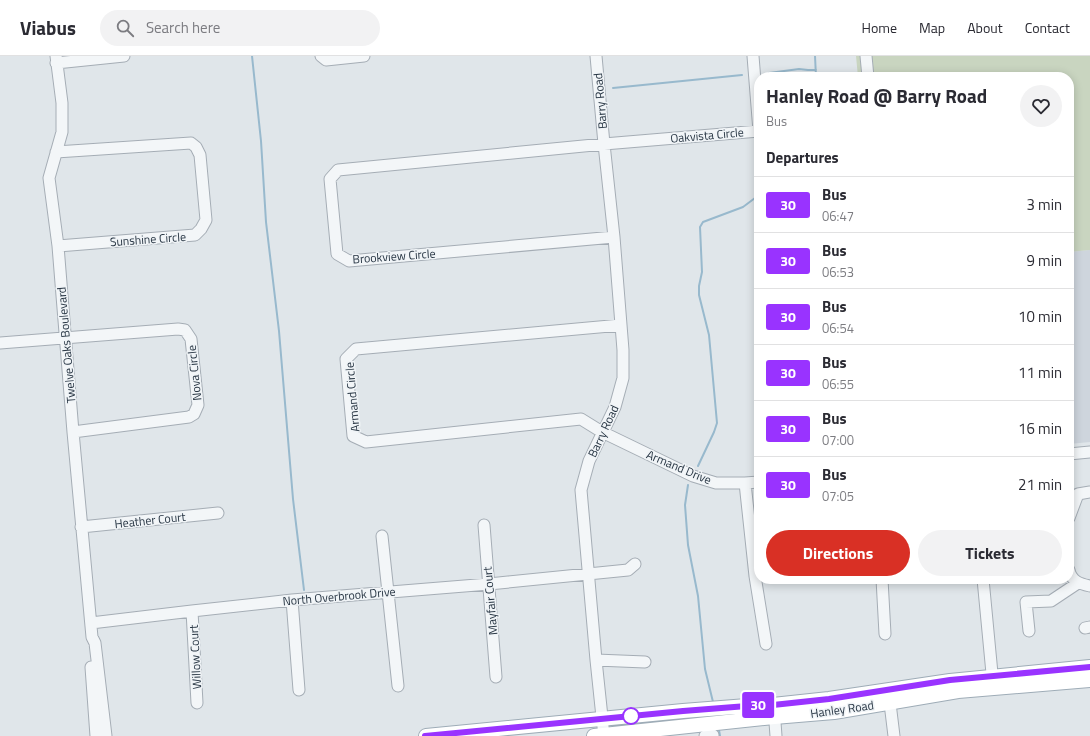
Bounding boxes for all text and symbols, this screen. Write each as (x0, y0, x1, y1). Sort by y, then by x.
search box (100, 10, 380, 46)
text: Viabus (20, 13, 76, 42)
text: Search here (146, 16, 220, 39)
icon: search (114, 17, 136, 39)
text: Home (862, 17, 897, 38)
text: Map (919, 17, 945, 38)
text: About (967, 17, 1003, 38)
text: Contact (1025, 17, 1070, 38)
street label: Barry Road (588, 72, 612, 130)
text: Hanley Road @ Barry Road (766, 81, 987, 110)
button: heart (1020, 85, 1062, 127)
text: Bus (766, 111, 787, 131)
street label: Oakvista Circle (669, 122, 745, 148)
text: Departures (766, 146, 839, 169)
text: Bus (822, 183, 847, 206)
text: 3 min (1026, 193, 1062, 216)
text: 30 (780, 194, 796, 215)
text: 06:47 (822, 206, 854, 226)
street label: Sunshine Circle (109, 227, 187, 251)
text: Bus (822, 239, 847, 262)
street label: Brookview Circle (352, 244, 436, 268)
text: 9 min (1026, 249, 1062, 272)
text: 30 (780, 250, 796, 271)
text: 06:53 (822, 262, 854, 282)
street label: Twelve Oaks Boulevard (51, 286, 81, 404)
text: Bus (822, 295, 847, 318)
text: 10 min (1018, 305, 1062, 328)
text: 30 (780, 306, 796, 327)
text: 06:54 (822, 318, 854, 338)
street label: Nova Circle (182, 344, 206, 402)
text: Bus (822, 351, 847, 374)
street label: Armand Circle (339, 361, 365, 433)
text: 11 min (1018, 361, 1062, 384)
text: 30 (780, 362, 796, 383)
text: 06:55 (822, 374, 854, 394)
street label: Barry Road (583, 402, 623, 460)
text: Bus (822, 407, 847, 430)
text: 16 min (1018, 417, 1062, 440)
text: 30 (780, 418, 796, 439)
text: 07:00 (822, 430, 854, 450)
street label: Armand Drive (644, 445, 714, 489)
text: Bus (822, 463, 847, 486)
text: 21 min (1018, 473, 1062, 496)
text: 30 (780, 474, 796, 495)
text: 07:05 (822, 486, 854, 506)
street label: Heather Court (114, 507, 187, 533)
button: Directions (766, 530, 910, 576)
button: Tickets (918, 530, 1062, 576)
street label: Mayfair Court (477, 565, 502, 636)
street label: North Overbrook Drive (282, 582, 396, 610)
street label: Willow Court (184, 624, 206, 690)
line badge: 30 (740, 692, 776, 718)
text: 30 (750, 694, 766, 715)
street label: Hanley Road (809, 695, 875, 723)
unlabelled marker (622, 707, 640, 725)

